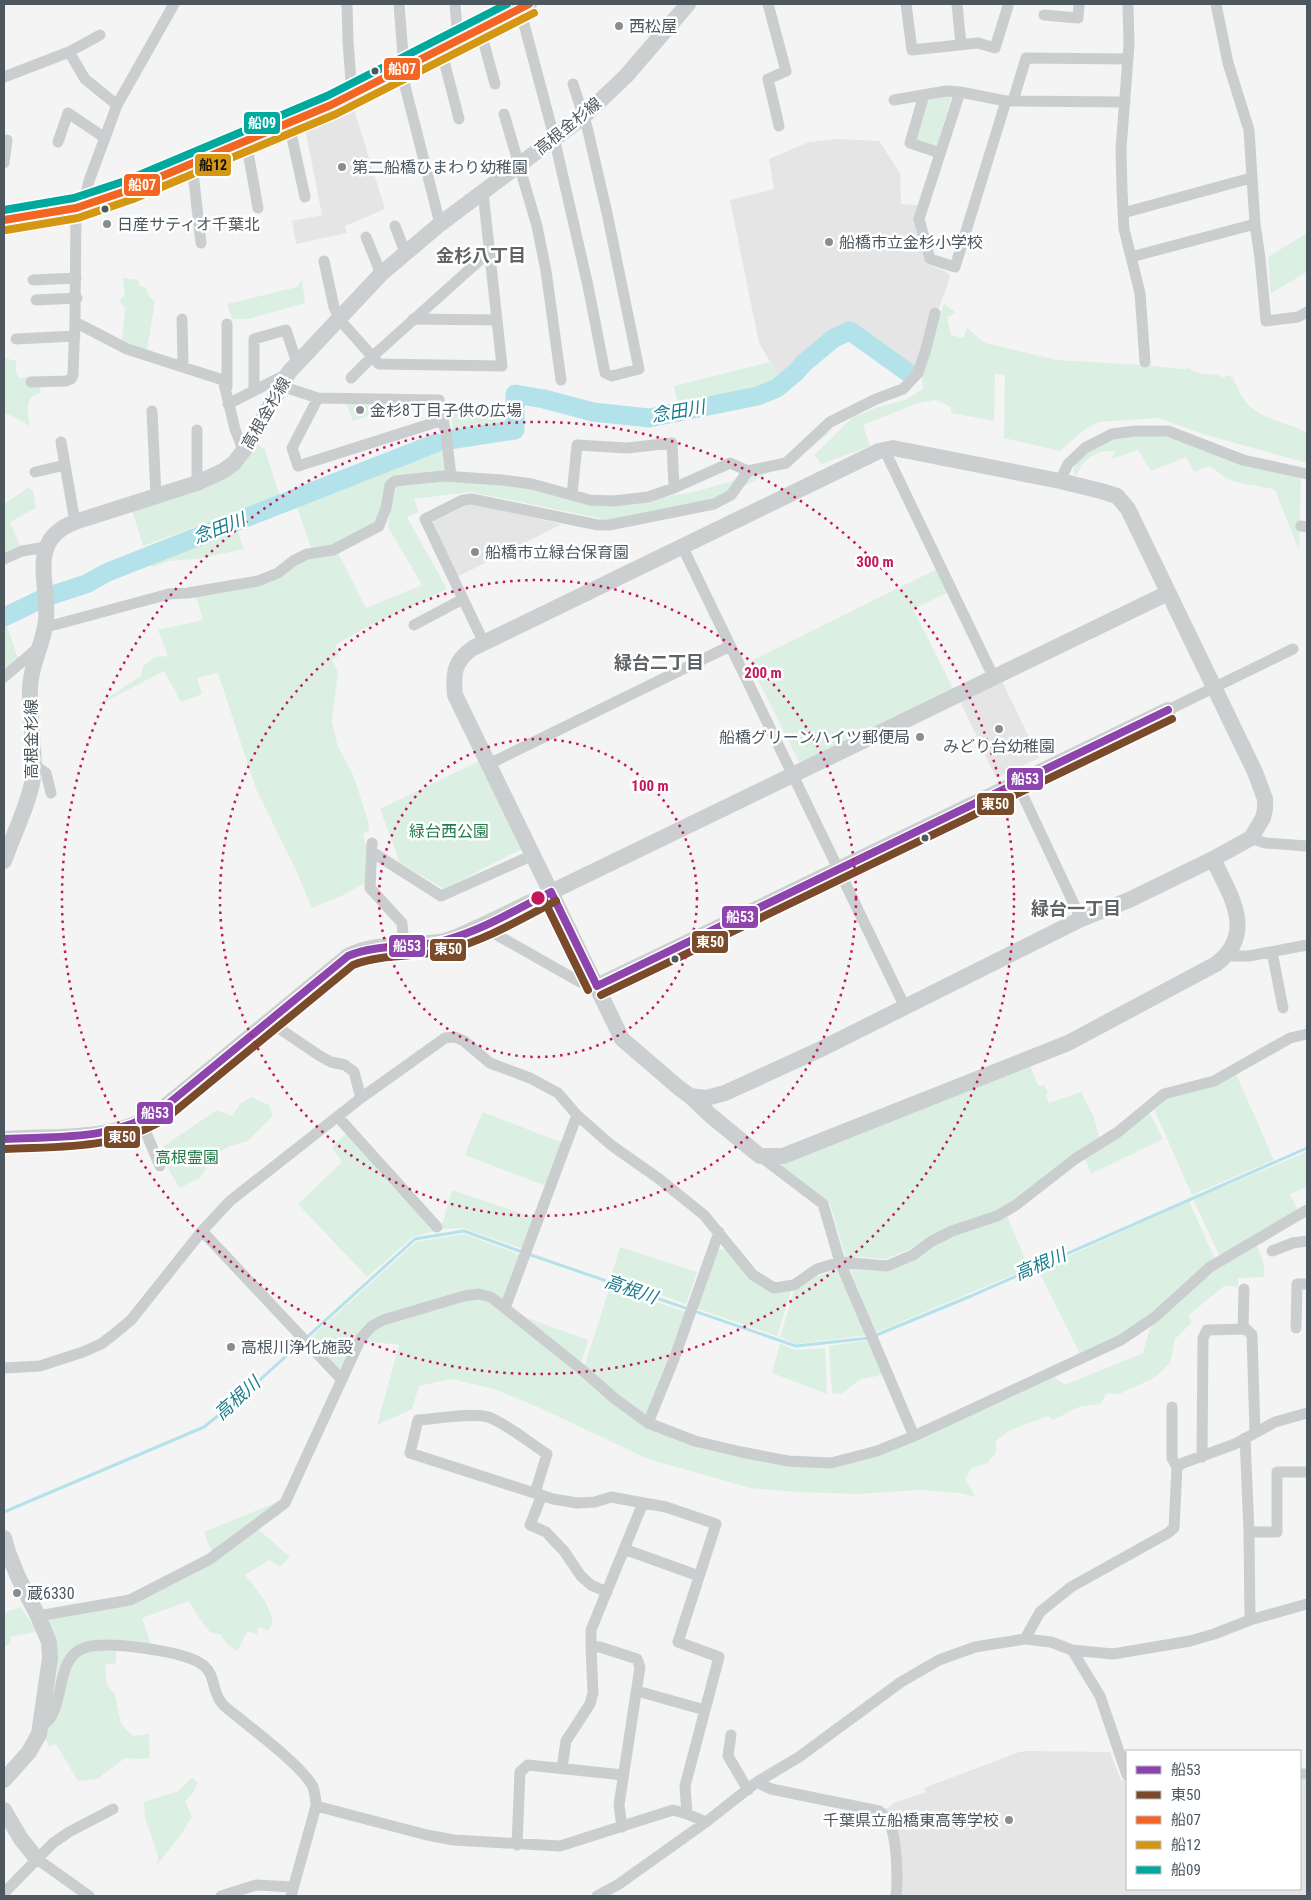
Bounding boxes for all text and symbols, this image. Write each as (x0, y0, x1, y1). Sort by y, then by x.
place label: 西松屋 (629, 17, 677, 36)
marker: 西松屋 (613, 20, 625, 32)
line badge: 船07 (383, 57, 421, 81)
text: 船07 (388, 61, 416, 77)
unlabelled marker (370, 66, 380, 76)
street label: 高根金杉線 (531, 93, 605, 159)
line badge: 船09 (243, 111, 281, 135)
text: 船09 (248, 115, 276, 131)
line badge: 船12 (194, 153, 232, 177)
text: 船12 (199, 157, 227, 173)
place label: 第二船橋ひまわり幼稚園 (352, 158, 528, 177)
marker: 第二船橋ひまわり幼稚園 (336, 161, 348, 173)
line badge: 船07 (123, 173, 161, 197)
text: 船07 (128, 177, 156, 193)
unlabelled marker (100, 204, 110, 214)
place label: 日産サティオ千葉北 (117, 215, 260, 234)
marker: 日産サティオ千葉北 (101, 218, 113, 230)
place label: 船橋市立金杉小学校 (839, 233, 983, 252)
marker: 船橋市立金杉小学校 (823, 236, 835, 248)
district label: 金杉八丁目 (436, 245, 526, 266)
street label: 高根金杉線 (238, 374, 294, 452)
water label: 念田川 (650, 396, 708, 426)
place label: 金杉8丁目子供の広場 (370, 401, 522, 420)
marker: 金杉8丁目子供の広場 (354, 404, 366, 416)
water label: 念田川 (190, 508, 250, 547)
place label: 船橋市立緑台保育園 (485, 543, 629, 562)
marker: 船橋市立緑台保育園 (469, 546, 481, 558)
text: 300 m (856, 553, 894, 571)
district label: 緑台二丁目 (614, 652, 704, 673)
text: 200 m (744, 664, 782, 682)
street label: 高根金杉線 (22, 699, 41, 779)
marker: みどり台幼稚園 (993, 723, 1005, 735)
place label: 船橋グリーンハイツ郵便局 (719, 728, 910, 747)
marker: 船橋グリーンハイツ郵便局 (914, 731, 926, 743)
place label: みどり台幼稚園 (943, 737, 1055, 756)
line badge: 船53 (1006, 767, 1044, 791)
text: 船53 (1011, 771, 1039, 787)
text: 100 m (631, 777, 669, 795)
line badge: 東50 (976, 792, 1015, 816)
text: 東50 (981, 796, 1009, 812)
park label: 緑台西公園 (409, 822, 489, 841)
unlabelled marker (920, 833, 930, 843)
centre of rings (529, 889, 547, 907)
district label: 緑台一丁目 (1031, 898, 1121, 919)
line badge: 船53 (721, 905, 759, 929)
text: 船53 (726, 909, 754, 925)
line badge: 東50 (691, 930, 729, 954)
line badge: 船53 (388, 934, 426, 958)
text: 東50 (696, 934, 724, 950)
text: 船53 (393, 938, 421, 954)
line badge: 東50 (429, 938, 467, 962)
text: 東50 (434, 941, 462, 957)
unlabelled marker (670, 954, 680, 964)
line badge: 船53 (136, 1101, 174, 1125)
text: 船53 (141, 1105, 169, 1121)
line badge: 東50 (103, 1125, 141, 1149)
text: 東50 (108, 1129, 136, 1145)
park label: 高根霊園 (155, 1148, 219, 1167)
water label: 高根川 (1011, 1243, 1071, 1284)
water label: 高根川 (602, 1270, 662, 1308)
place label: 高根川浄化施設 (241, 1338, 353, 1357)
marker: 高根川浄化施設 (225, 1341, 237, 1353)
water label: 高根川 (210, 1371, 266, 1424)
place label: 蔵6330 (27, 1584, 75, 1603)
marker: 蔵6330 (11, 1587, 23, 1599)
legend (1126, 1750, 1301, 1890)
text: 船53 (1171, 1761, 1201, 1779)
text: 東50 (1171, 1786, 1201, 1804)
place label: 千葉県立船橋東高等学校 (823, 1811, 999, 1830)
text: 船07 (1171, 1811, 1201, 1829)
marker: 千葉県立船橋東高等学校 (1003, 1814, 1015, 1826)
text: 船12 (1171, 1836, 1201, 1854)
text: 船09 (1171, 1861, 1201, 1879)

